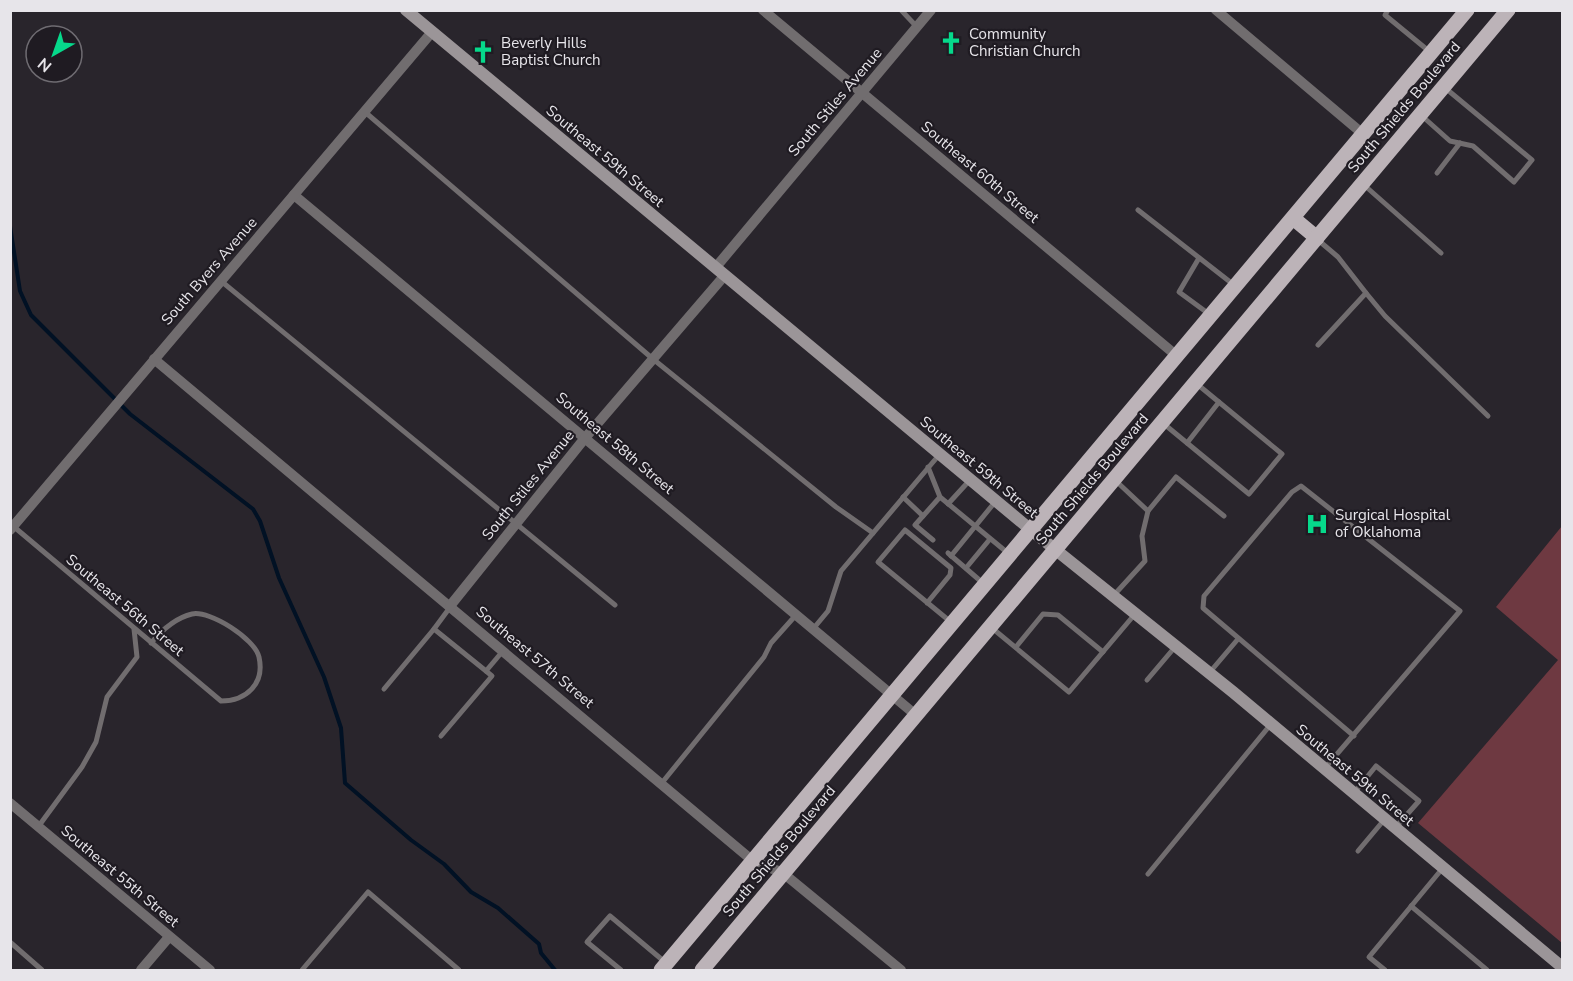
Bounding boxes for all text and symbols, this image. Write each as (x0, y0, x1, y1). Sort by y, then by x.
north arrow (24, 24, 84, 84)
place label: Community Christian Church (969, 24, 1080, 61)
church icon: Community Christian Church (938, 30, 964, 56)
place label: Beverly Hills Baptist Church (501, 33, 601, 70)
street label: South Shields Boulevard (1343, 37, 1465, 177)
church icon: Beverly Hills Baptist Church (470, 39, 496, 65)
street label: South Stiles Avenue (784, 43, 886, 161)
text: N (33, 52, 57, 77)
street label: Southeast 59th Street (542, 101, 669, 212)
street label: Southeast 60th Street (917, 117, 1044, 228)
street label: South Byers Avenue (157, 213, 261, 329)
street label: Southeast 58th Street (552, 388, 679, 499)
street label: South Shields Boulevard (1031, 409, 1153, 549)
street label: Southeast 59th Street (916, 412, 1043, 523)
street label: South Stiles Avenue (477, 426, 579, 544)
place label: Surgical Hospital of Oklahoma (1335, 505, 1451, 542)
hospital icon: Surgical Hospital of Oklahoma (1304, 511, 1330, 537)
street label: Southeast 56th Street (62, 550, 189, 661)
street label: Southeast 57th Street (472, 602, 599, 713)
street label: Southeast 59th Street (1292, 720, 1419, 831)
street label: South Shields Boulevard (718, 781, 840, 921)
street label: Southeast 55th Street (57, 821, 184, 932)

